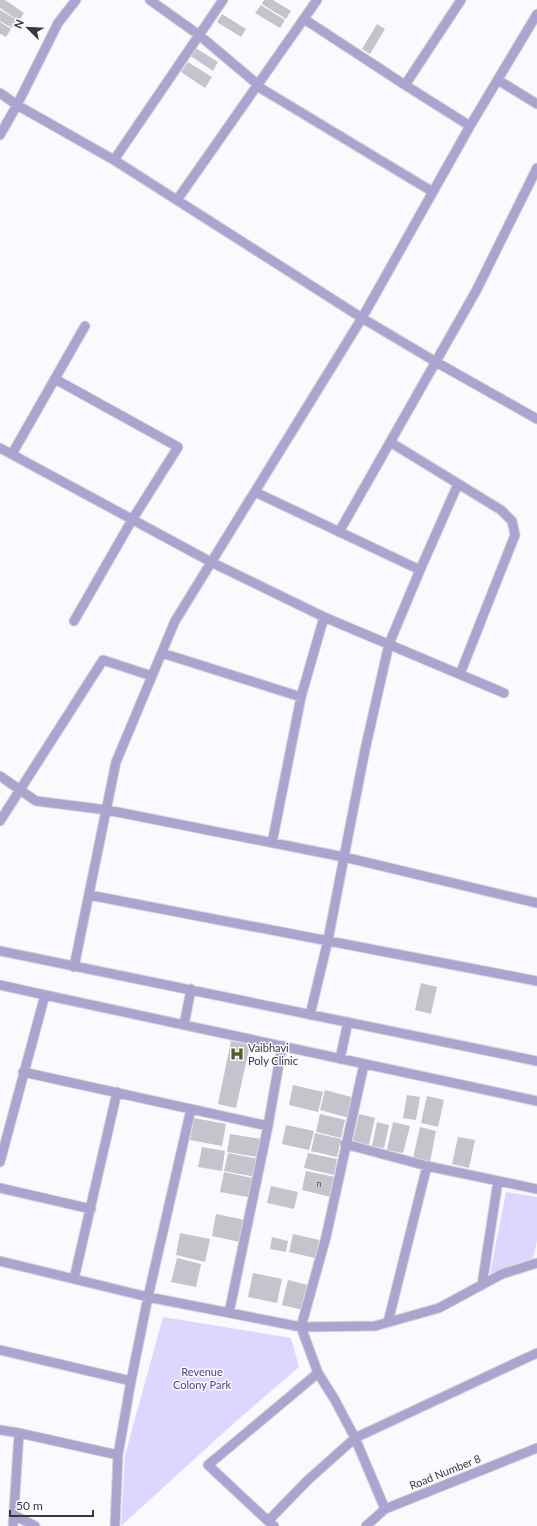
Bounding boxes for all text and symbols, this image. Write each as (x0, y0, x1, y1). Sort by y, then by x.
north arrow (8, 8, 48, 48)
text: N (11, 17, 26, 30)
place label: Vaibhavi Poly Clinic (248, 1041, 298, 1067)
hospital icon: Vaibhavi Poly Clinic (229, 1046, 245, 1062)
house number: n (316, 1178, 322, 1189)
park label: Revenue Colony Park (173, 1365, 231, 1391)
street label: Road Number 8 (407, 1451, 482, 1492)
scale bar (10, 1492, 93, 1518)
text: 50 m (16, 1498, 43, 1513)

